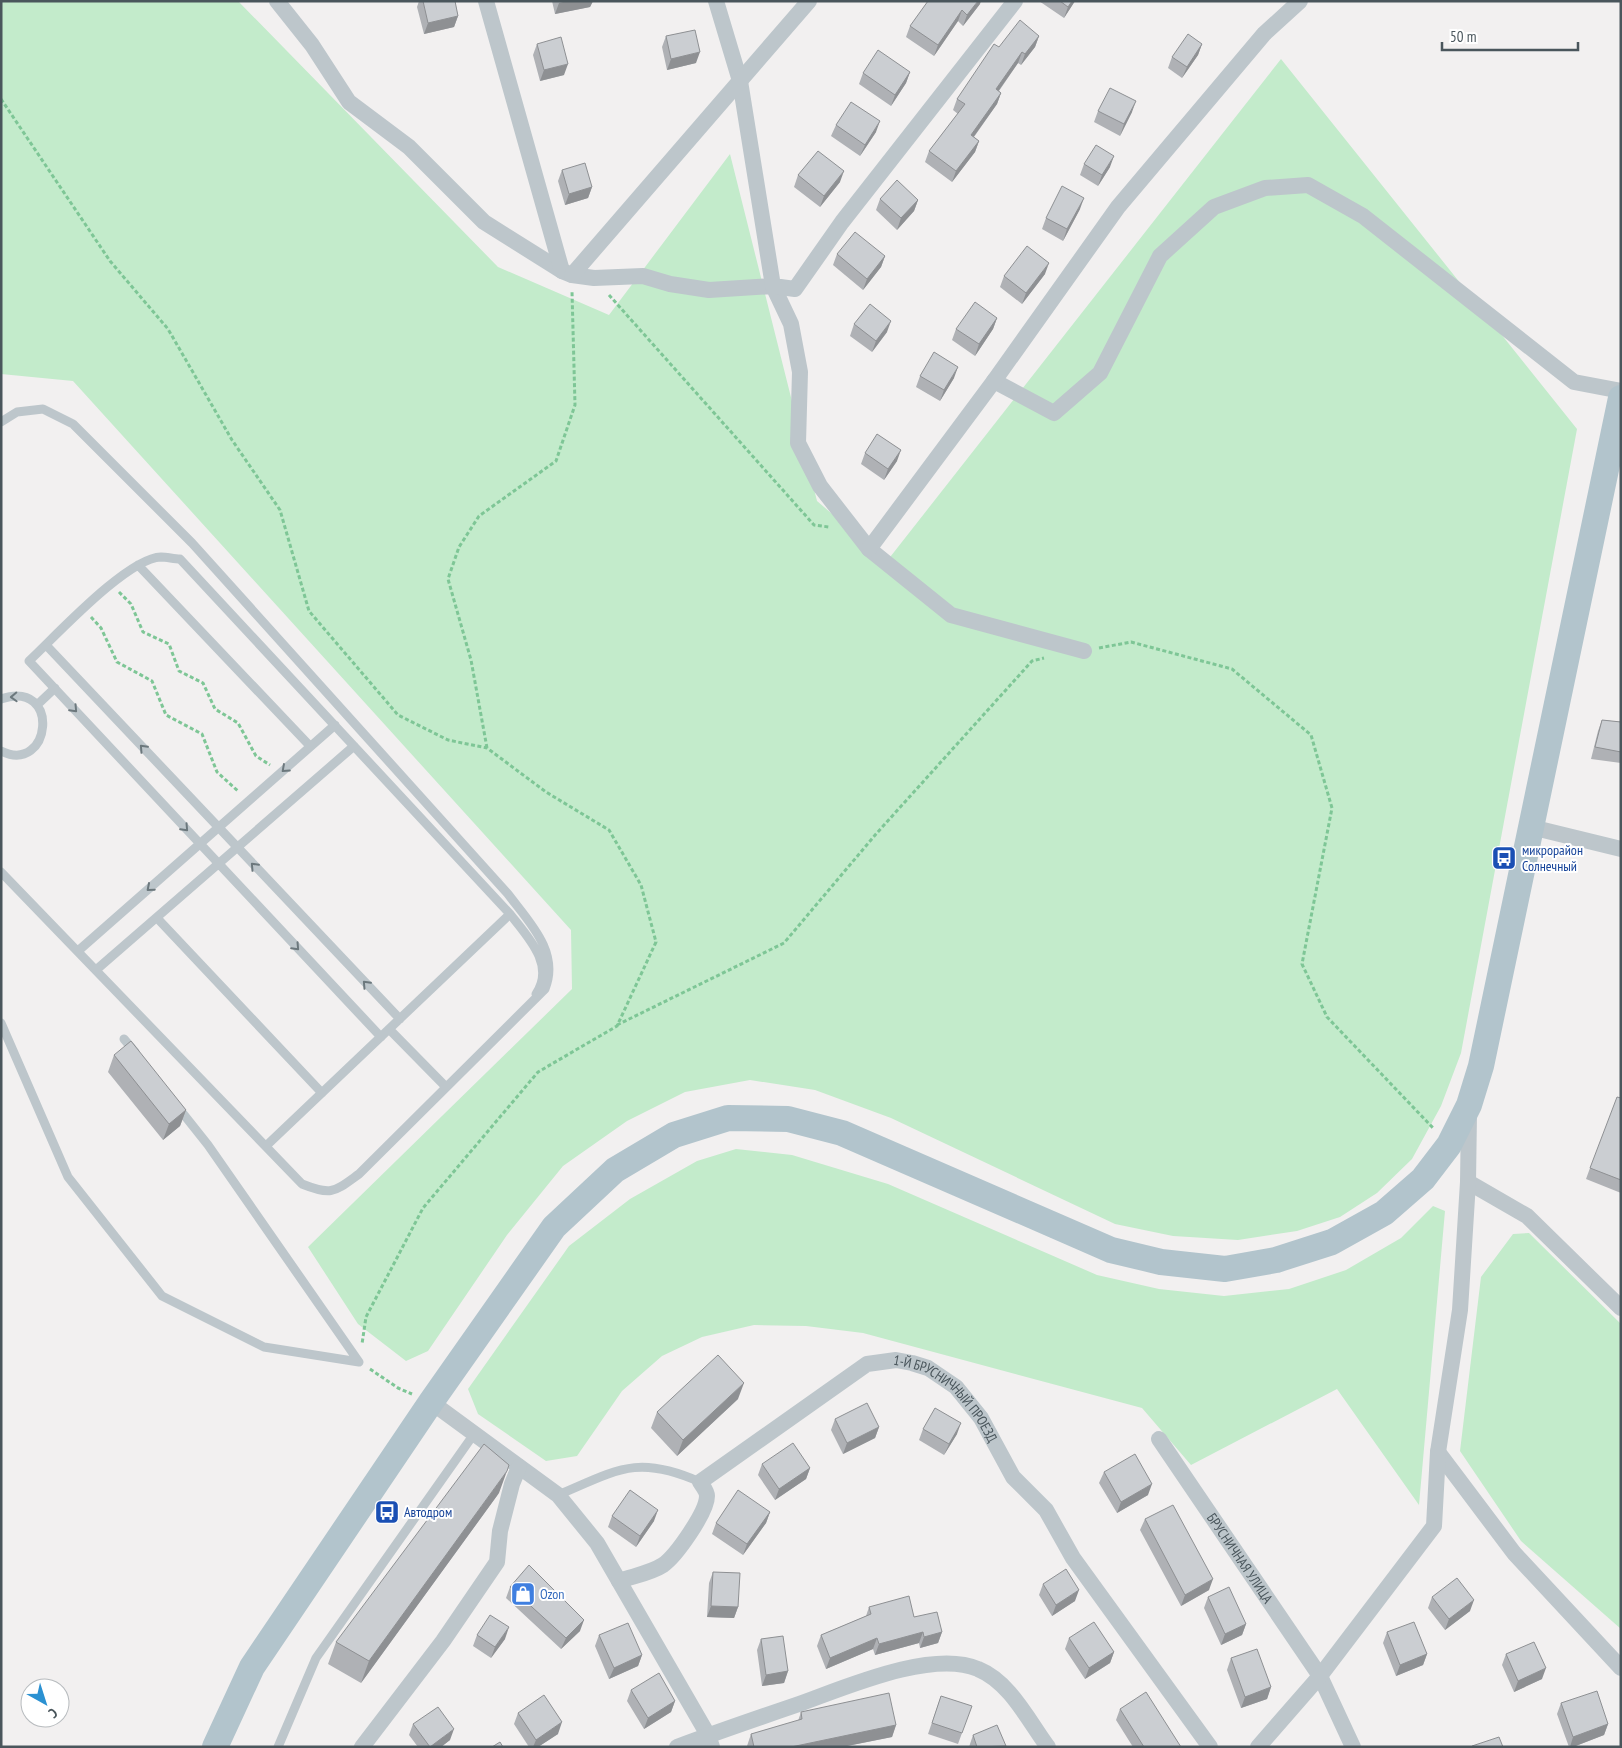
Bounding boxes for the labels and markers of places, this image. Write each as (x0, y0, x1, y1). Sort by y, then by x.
place label: микрорайон Солнечный (1522, 841, 1583, 875)
bus stop icon: микрорайон Солнечный (1491, 845, 1517, 871)
bus stop icon: Автодром (374, 1499, 400, 1525)
place label: Автодром (404, 1503, 452, 1521)
shop icon: Ozon (510, 1581, 536, 1607)
place label: Ozon (540, 1585, 565, 1603)

